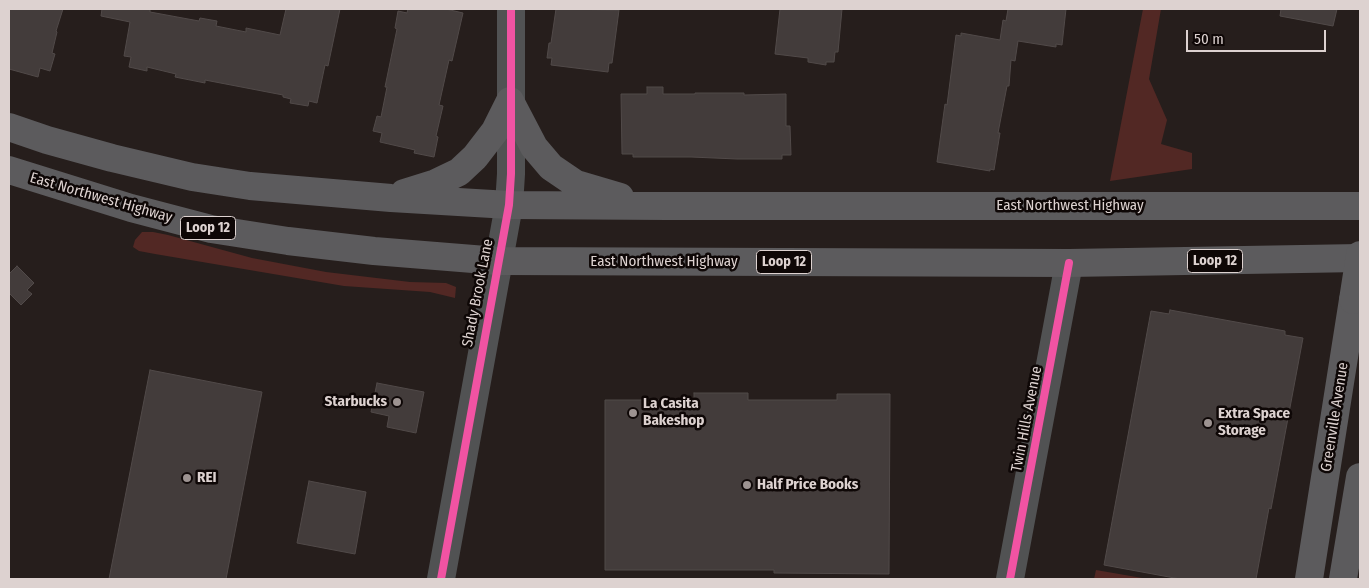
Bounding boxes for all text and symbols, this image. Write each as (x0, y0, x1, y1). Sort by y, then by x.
scale bar (1189, 20, 1329, 52)
text: 50 m (1194, 30, 1224, 48)
street label: East Northwest Highway (28, 169, 174, 227)
street label: East Northwest Highway (996, 197, 1144, 215)
road number: Loop 12 (180, 217, 236, 240)
street label: Shady Brook Lane (459, 238, 497, 348)
road number: Loop 12 (756, 250, 812, 274)
road number: Loop 12 (1188, 250, 1242, 272)
street label: East Northwest Highway (590, 253, 738, 271)
street label: Greenville Avenue (1317, 361, 1353, 473)
street label: Twin Hills Avenue (1008, 365, 1046, 473)
place label: Starbucks (325, 393, 387, 411)
place label: La Casita Bakeshop (643, 395, 704, 430)
marker: Starbucks (391, 396, 403, 408)
place label: Extra Space Storage (1218, 405, 1290, 440)
marker: La Casita Bakeshop (627, 407, 639, 419)
marker: Extra Space Storage (1202, 417, 1214, 429)
place label: REI (197, 469, 217, 487)
marker: REI (181, 472, 193, 484)
place label: Half Price Books (757, 476, 858, 494)
marker: Half Price Books (741, 479, 753, 491)

